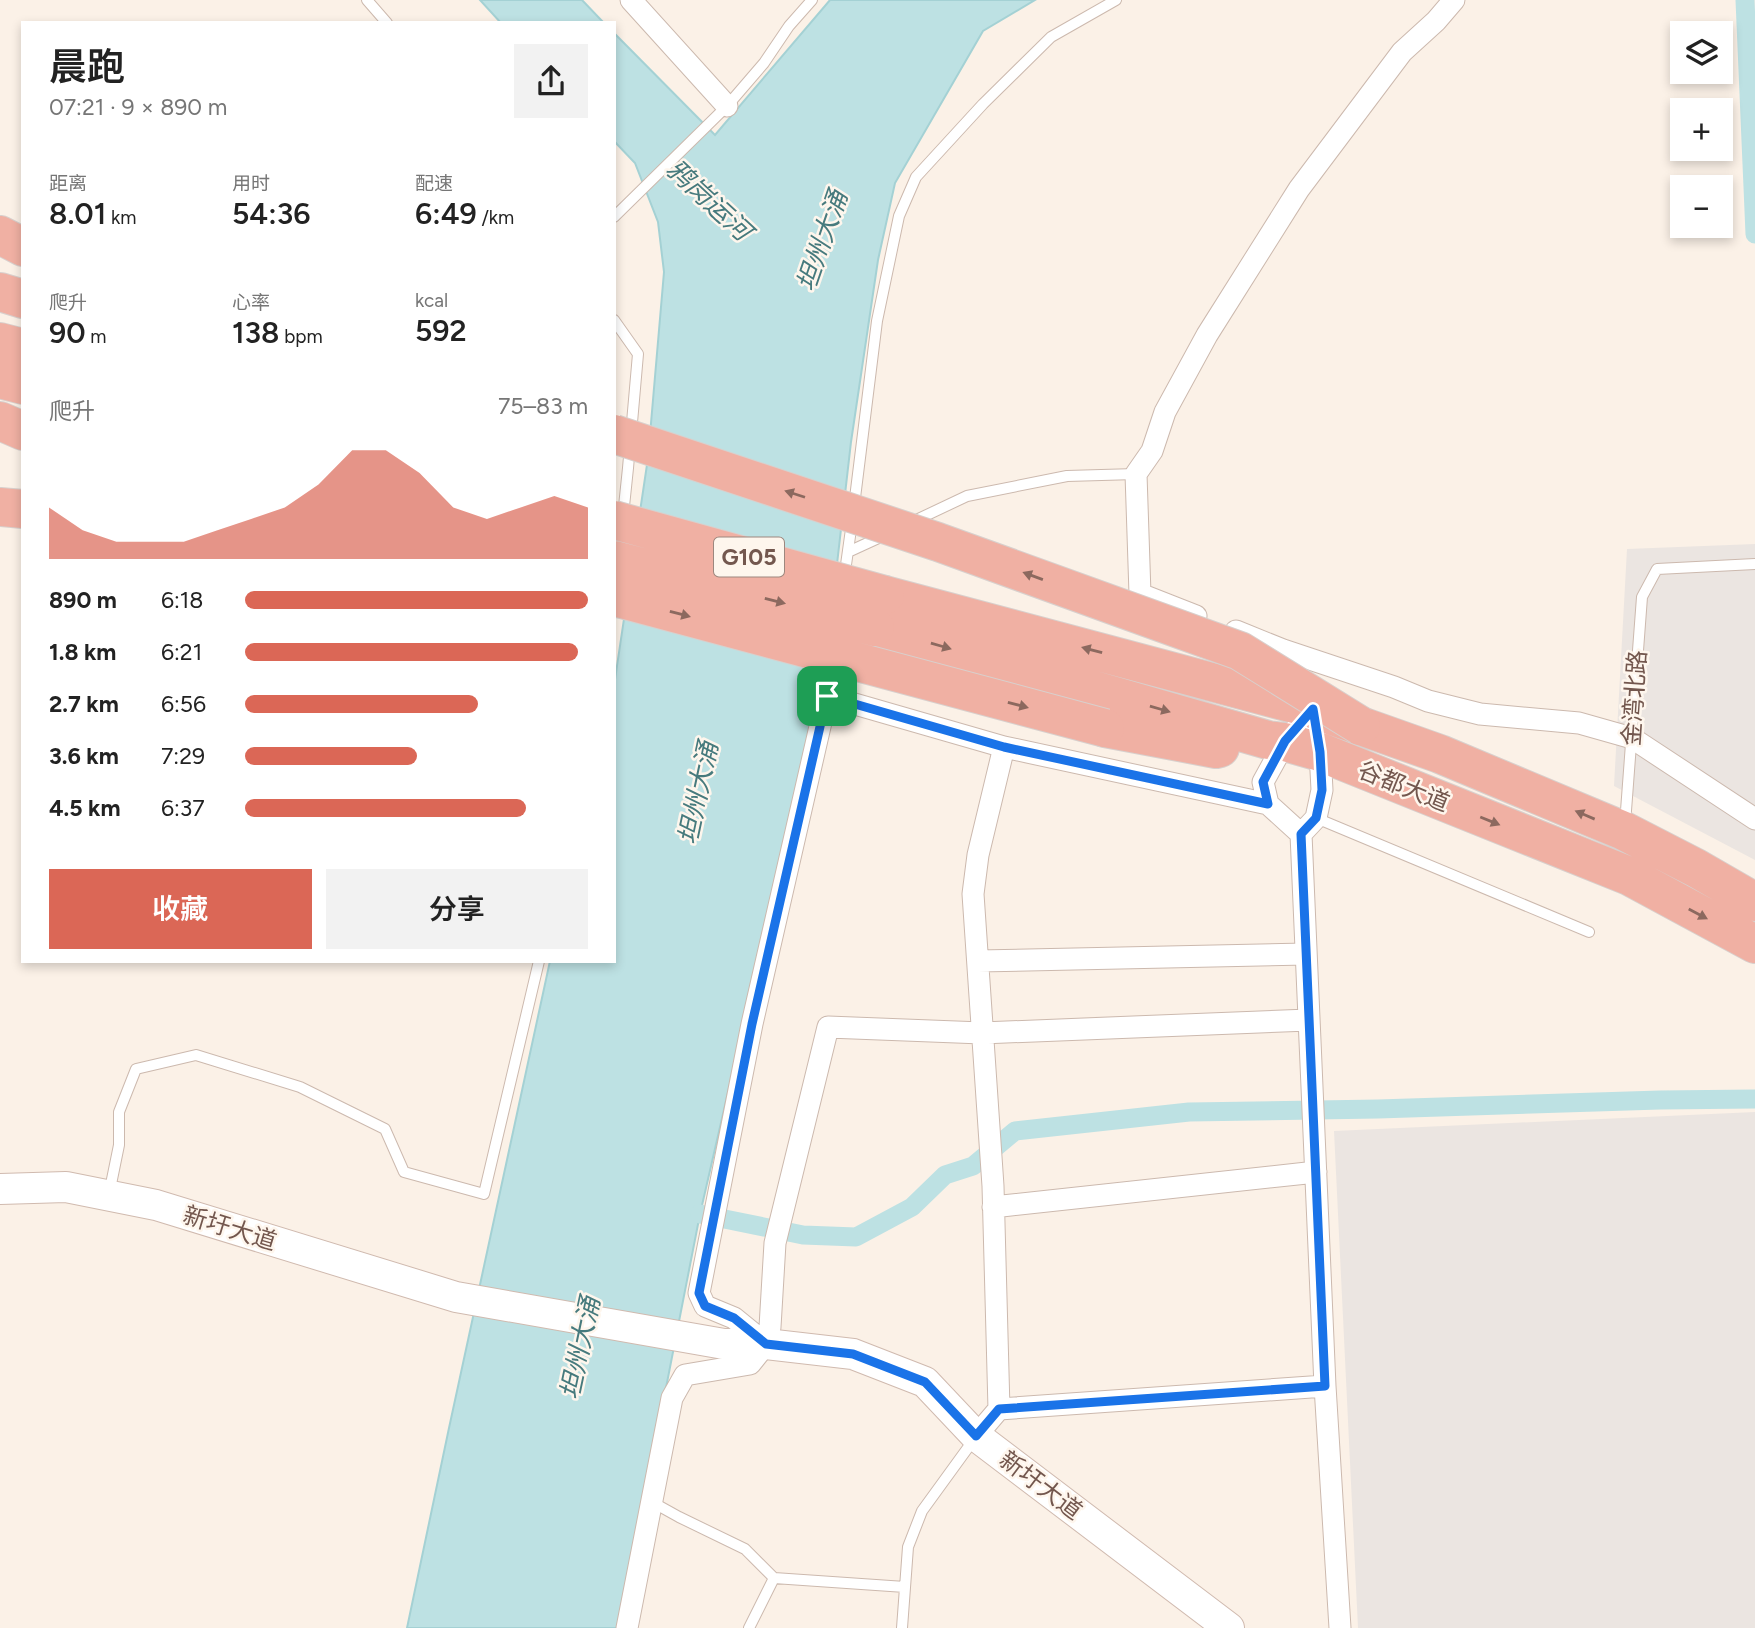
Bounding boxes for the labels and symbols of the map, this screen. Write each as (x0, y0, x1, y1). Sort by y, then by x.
water label: 鸦岗运河 (660, 153, 762, 251)
water label: 坦州大涌 (790, 184, 855, 295)
one-way arrow (784, 488, 805, 499)
road number: G105 (714, 538, 784, 576)
one-way arrow (1023, 570, 1044, 581)
one-way arrow (764, 596, 786, 607)
one-way arrow (669, 609, 691, 620)
one-way arrow (931, 642, 952, 652)
one-way arrow (1080, 644, 1102, 655)
street label: 金湾北路 (1616, 649, 1652, 747)
pin (797, 666, 857, 726)
one-way arrow (1008, 700, 1029, 710)
one-way arrow (1149, 704, 1171, 715)
water label: 坦州大涌 (672, 736, 725, 847)
street label: 谷都大道 (1354, 755, 1454, 817)
one-way arrow (1575, 809, 1596, 820)
one-way arrow (1480, 815, 1501, 826)
one-way arrow (1688, 908, 1708, 919)
street label: 新圩大道 (180, 1200, 280, 1256)
water label: 坦州大涌 (554, 1291, 607, 1402)
street label: 新圩大道 (994, 1445, 1088, 1525)

